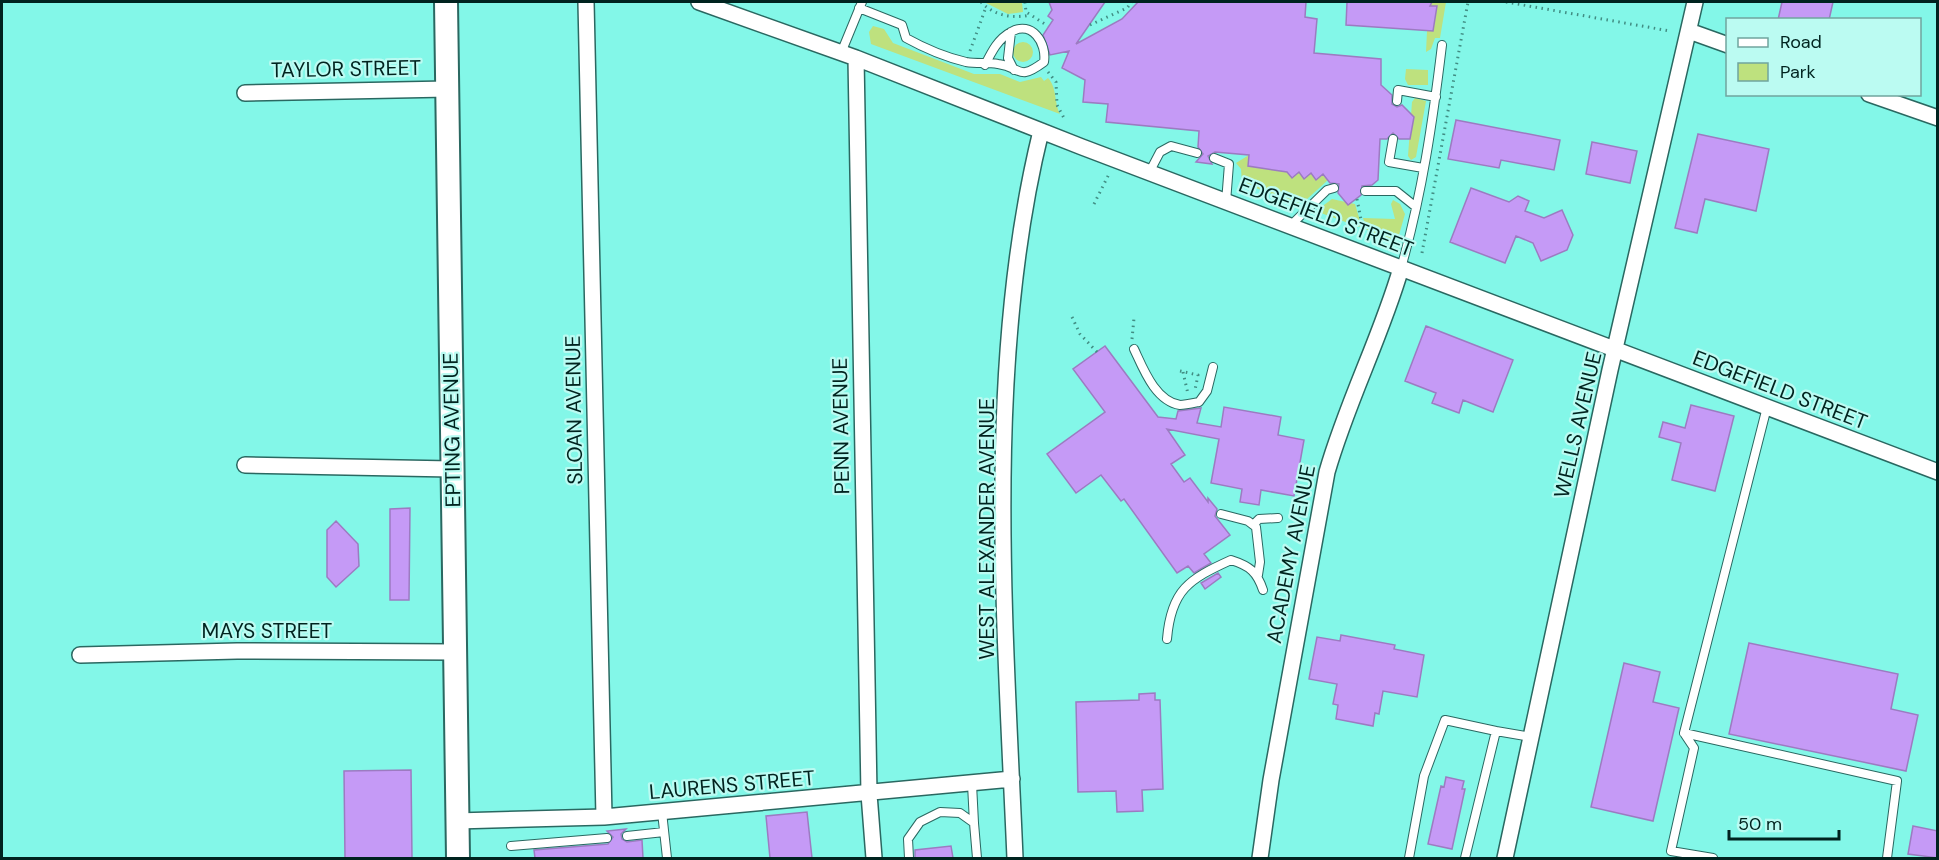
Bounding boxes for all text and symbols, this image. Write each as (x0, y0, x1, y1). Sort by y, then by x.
legend (1726, 18, 1921, 96)
text: Road (1780, 30, 1822, 54)
street label: TAYLOR STREET (271, 54, 422, 84)
text: Park (1780, 60, 1816, 84)
street label: EDGEFIELD STREET (1235, 171, 1417, 263)
street label: SLOAN AVENUE (559, 335, 589, 485)
street label: EDGEFIELD STREET (1689, 344, 1871, 436)
street label: WELLS AVENUE (1548, 349, 1608, 501)
street label: EPTING AVENUE (437, 352, 467, 508)
street label: PENN AVENUE (826, 357, 856, 495)
street label: WEST ALEXANDER AVENUE (973, 398, 1001, 660)
street label: ACADEMY AVENUE (1260, 462, 1322, 646)
street label: MAYS STREET (202, 617, 333, 645)
street label: LAURENS STREET (648, 764, 816, 806)
scale bar (1729, 803, 1838, 841)
text: 50 m (1738, 812, 1782, 836)

